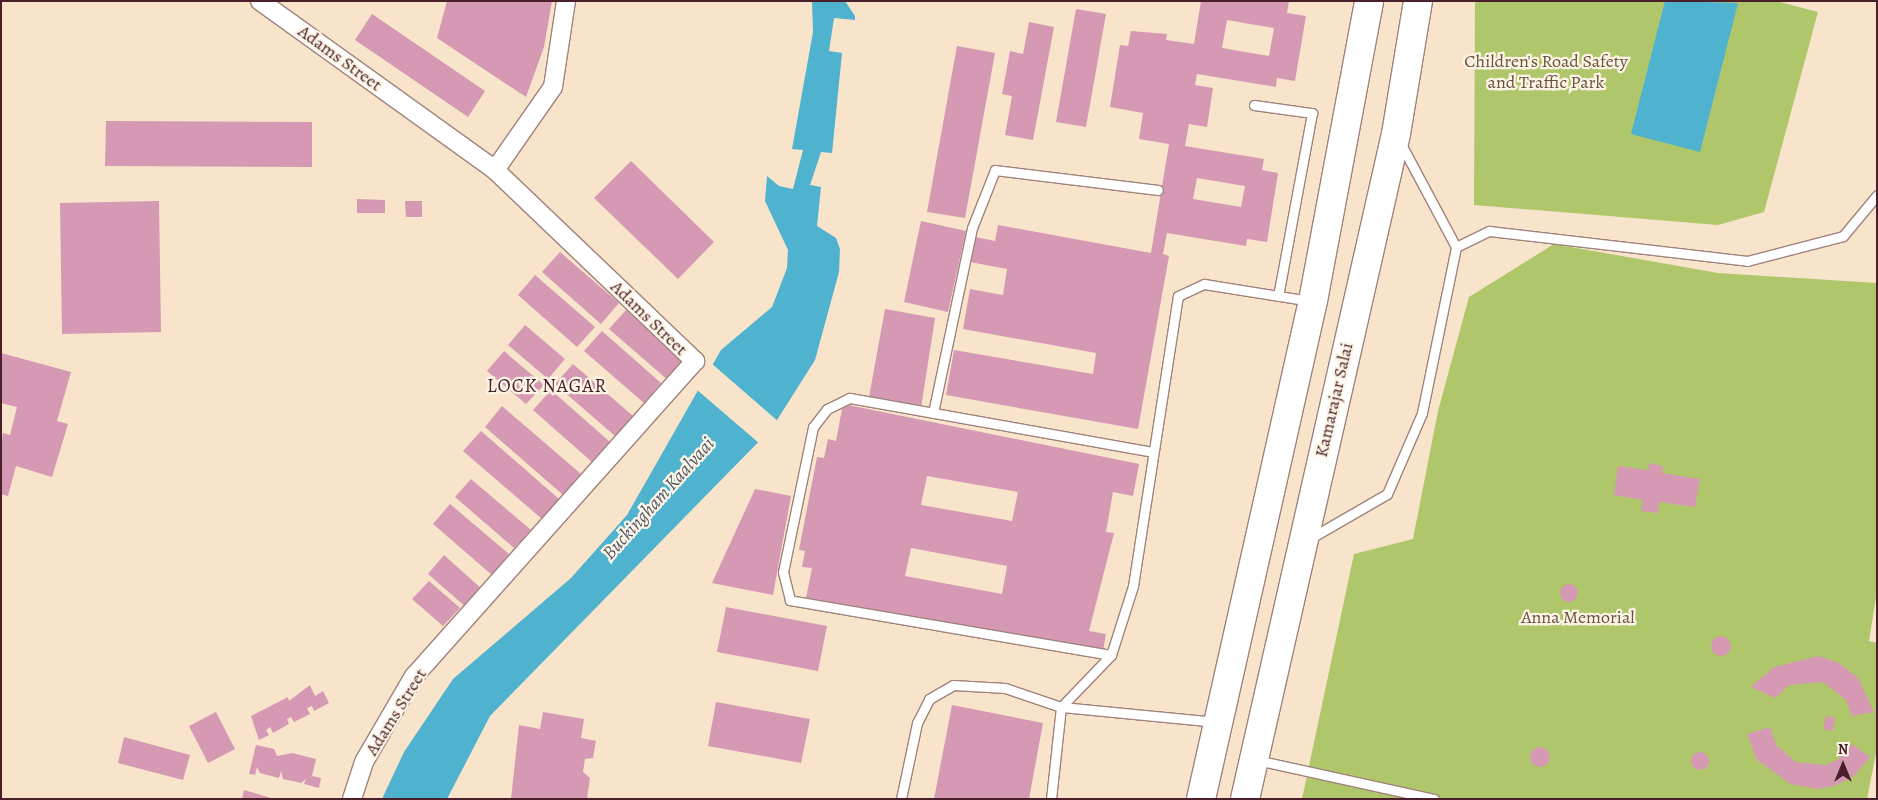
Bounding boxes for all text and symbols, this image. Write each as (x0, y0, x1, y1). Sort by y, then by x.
street label: Adams Street (294, 20, 386, 96)
park label: Children's Road Safety and Traffic Park (1464, 51, 1628, 94)
street label: Adams Street (606, 276, 692, 360)
street label: Kamarajar Salai (1310, 341, 1358, 459)
district label: LOCK NAGAR (486, 376, 608, 398)
water label: Buckingham Kaalvaai (598, 433, 720, 565)
park label: Anna Memorial (1521, 606, 1635, 628)
street label: Adams Street (361, 665, 431, 759)
north arrow (1818, 740, 1868, 790)
text: N (1838, 740, 1848, 759)

